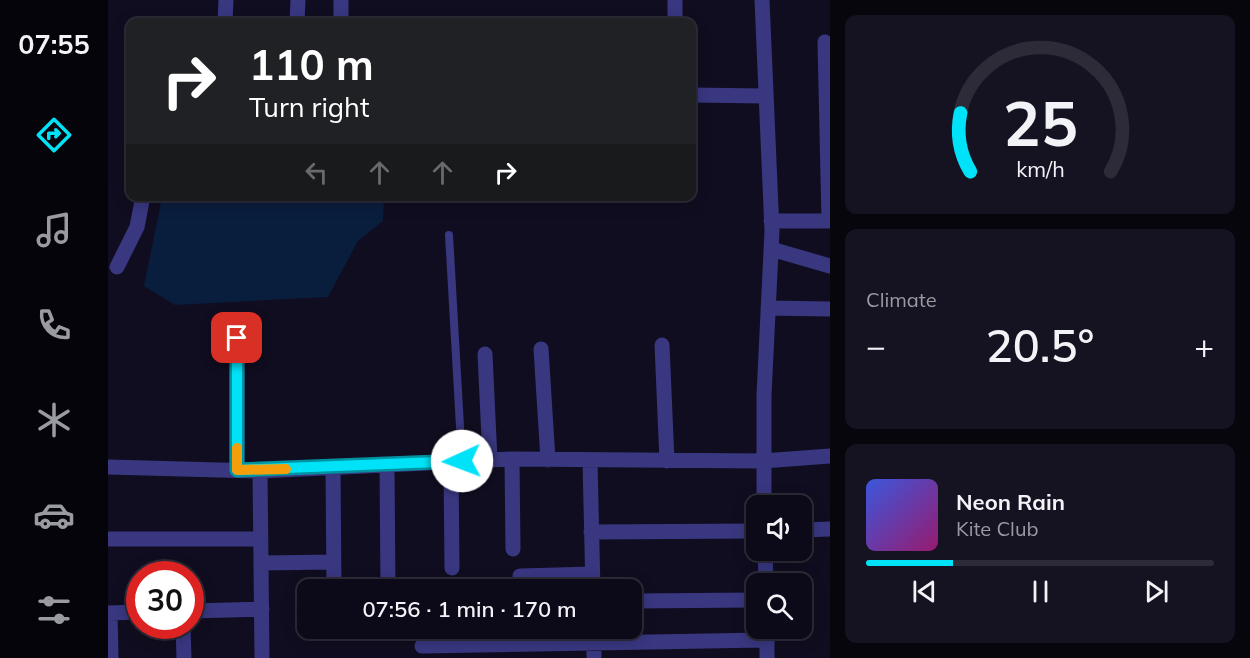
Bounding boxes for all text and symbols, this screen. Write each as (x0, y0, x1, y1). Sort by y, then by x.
text: 07:55 (18, 27, 90, 61)
text: 110 m (249, 38, 374, 91)
icon: right (150, 42, 228, 120)
text: 25 (1003, 83, 1077, 162)
text: Turn right (249, 90, 369, 124)
icon: directions (33, 114, 75, 156)
text: km/h (1016, 155, 1064, 182)
icon: left (300, 156, 333, 189)
icon: ahead (363, 156, 396, 189)
icon: ahead (426, 156, 459, 189)
icon: right (489, 156, 522, 189)
icon: music (33, 209, 75, 251)
text: Climate (866, 287, 937, 312)
icon: phone (33, 304, 75, 346)
pin (211, 312, 262, 363)
text: 20.5° (986, 317, 1094, 373)
icon: arrive (220, 321, 253, 354)
text: − (866, 325, 886, 366)
text: + (1194, 325, 1214, 366)
icon: climate (33, 399, 75, 441)
position arrow (430, 429, 494, 493)
text: Neon Rain (956, 488, 1065, 516)
icon: car (33, 494, 75, 536)
map controls (746, 495, 812, 639)
button: sound (746, 495, 812, 561)
text: Kite Club (956, 516, 1038, 541)
speed limit sign: 30 (126, 561, 204, 639)
button: search (746, 573, 812, 639)
icon: previous (908, 575, 941, 608)
icon: pause (1024, 575, 1057, 608)
icon: next (1140, 575, 1173, 608)
icon: filters (33, 589, 75, 631)
text: 07:56 · 1 min · 170 m (362, 595, 577, 623)

